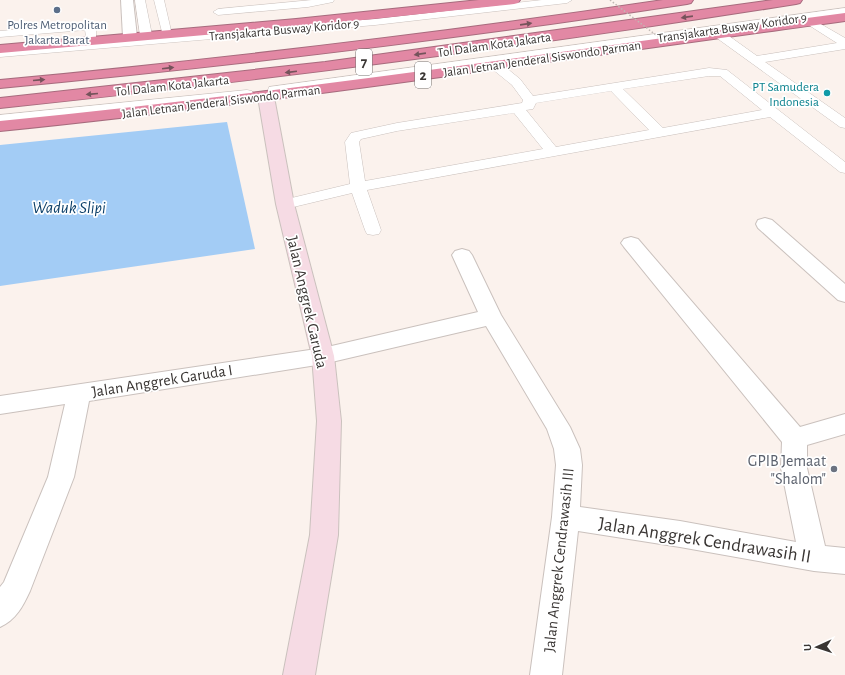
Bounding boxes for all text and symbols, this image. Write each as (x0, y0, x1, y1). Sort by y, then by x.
marker: Polres Metropolitan Jakarta Barat (52, 5, 62, 15)
street label: Transjakarta Busway Koridor 9 (657, 12, 808, 45)
one-way arrow (681, 14, 693, 20)
street label: Transjakarta Busway Koridor 9 (208, 17, 360, 44)
place label: Polres Metropolitan Jakarta Barat (7, 19, 107, 47)
one-way arrow (520, 21, 532, 27)
street label: Tol Dalam Kota Jakarta (437, 31, 552, 60)
street label: Jalan Letnan Jenderal Siswondo Parman (443, 39, 642, 80)
road number: 7 (356, 49, 372, 75)
one-way arrow (414, 51, 426, 57)
road number: 2 (415, 62, 431, 88)
one-way arrow (162, 65, 174, 71)
one-way arrow (285, 68, 297, 75)
street label: Tol Dalam Kota Jakarta (115, 74, 230, 99)
one-way arrow (33, 77, 45, 83)
place label: PT Samudera Indonesia (752, 81, 819, 109)
street label: Jalan Letnan Jenderal Siswondo Parman (121, 84, 321, 121)
marker: PT Samudera Indonesia (822, 88, 832, 98)
one-way arrow (86, 91, 98, 97)
water label: Waduk Slipi (32, 199, 106, 217)
street label: Jalan Anggrek Garuda (284, 235, 330, 370)
street label: Jalan Anggrek Garuda I (91, 362, 234, 400)
place label: GPIB Jemaat "Shalom" (748, 453, 826, 487)
marker: GPIB Jemaat "Shalom" (829, 464, 839, 474)
street label: Jalan Anggrek Cendrawasih III (541, 467, 577, 653)
street label: Jalan Anggrek Cendrawasih II (597, 514, 812, 567)
north arrow (797, 627, 837, 667)
text: U (802, 644, 813, 651)

